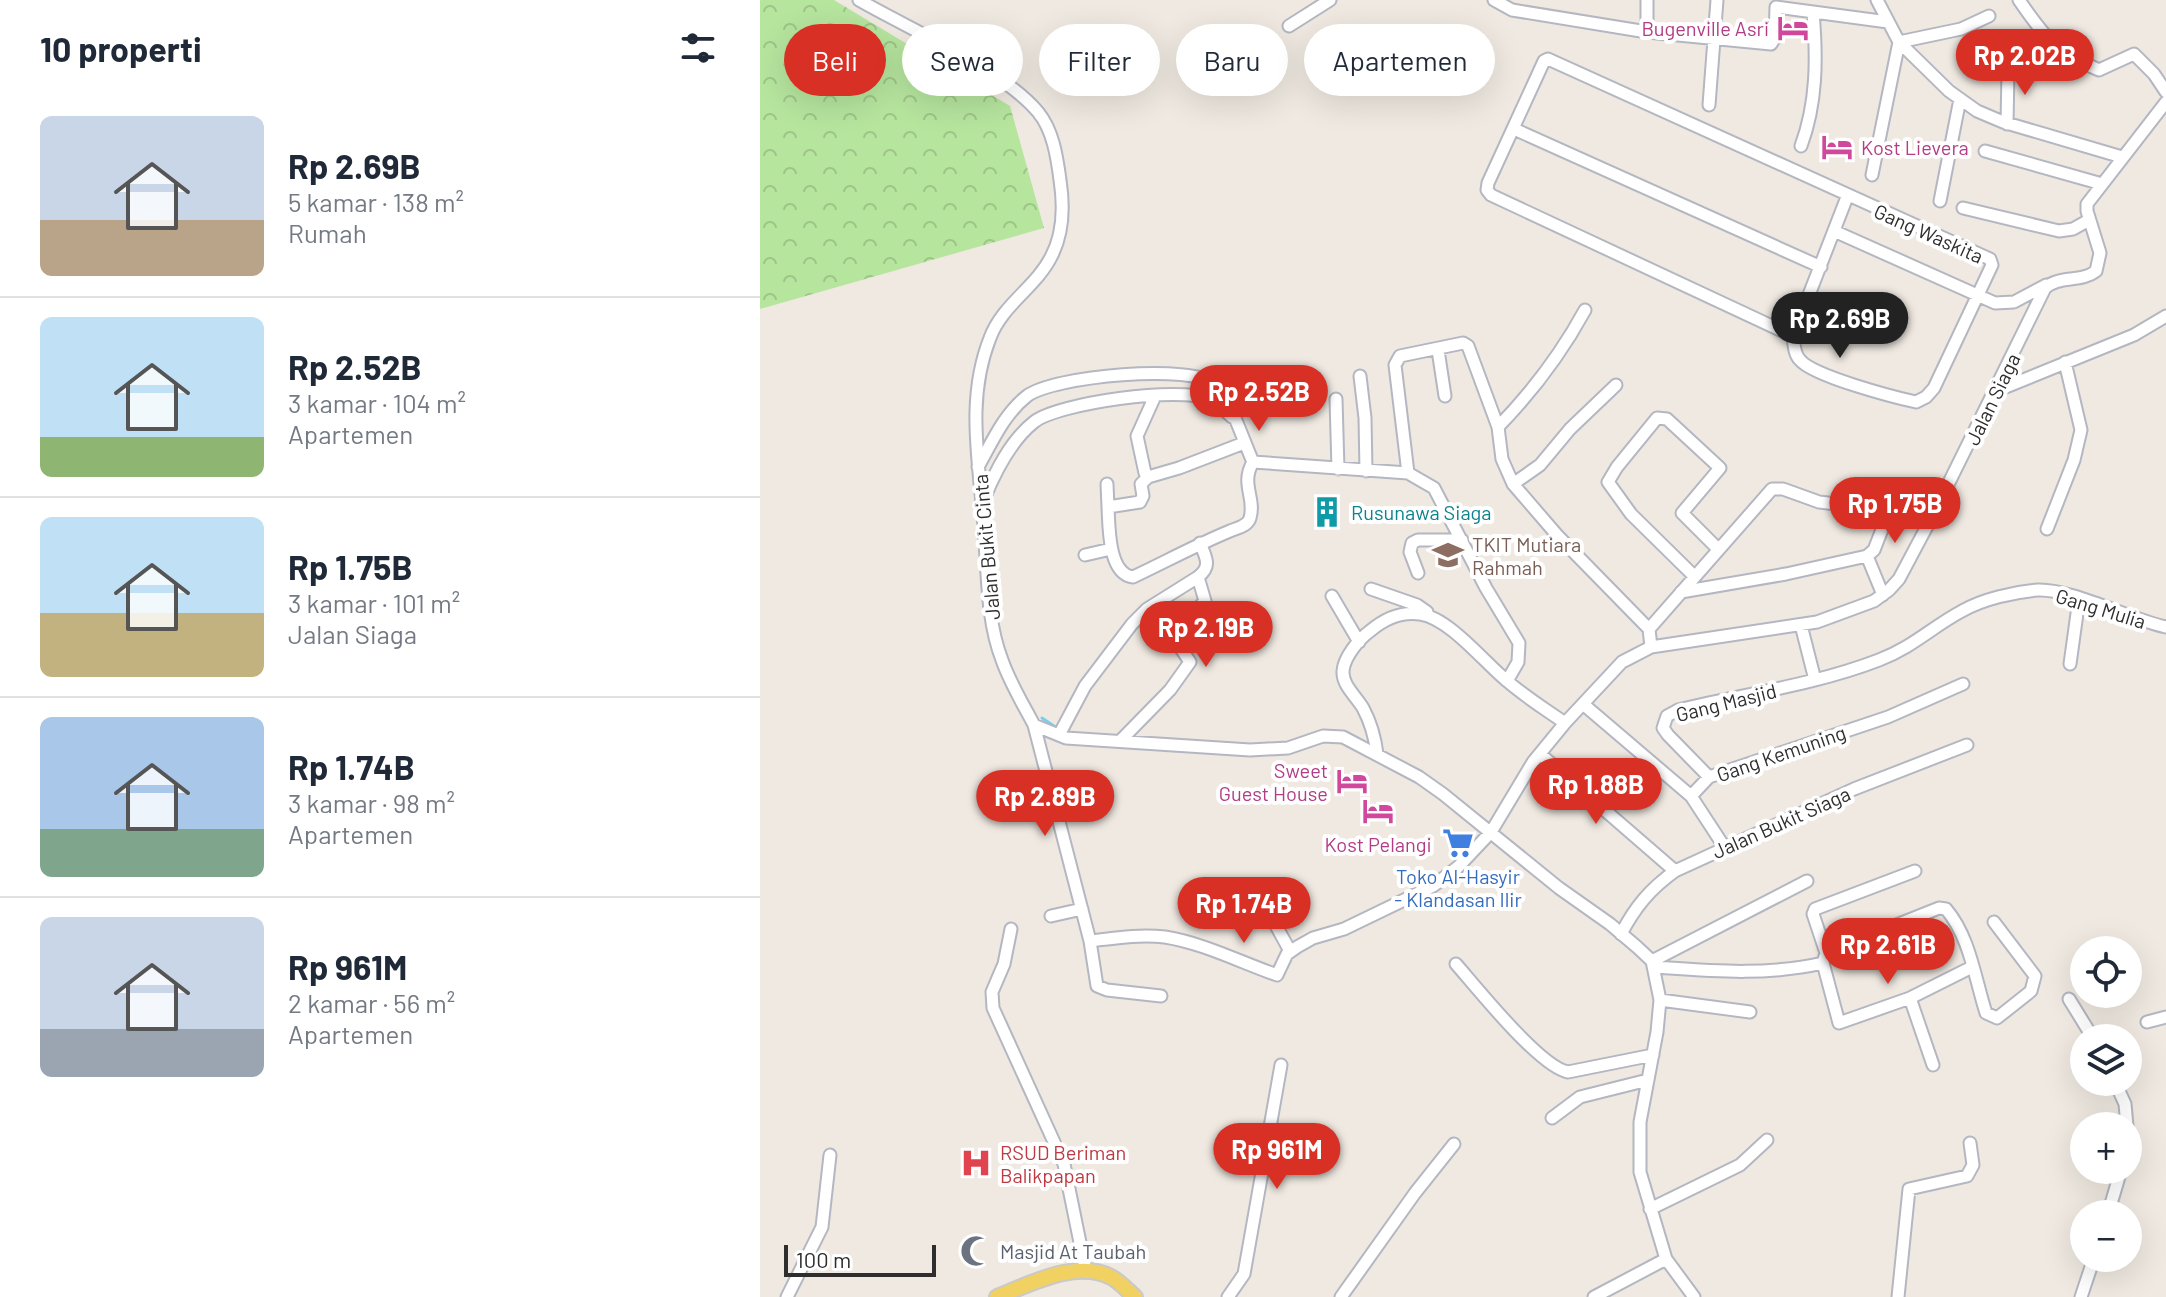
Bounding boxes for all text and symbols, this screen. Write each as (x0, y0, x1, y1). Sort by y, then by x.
hotel icon: Bugenville Asri (1776, 11, 1810, 45)
place label: Bugenville Asri (1641, 16, 1769, 40)
chip: Beli (784, 24, 886, 96)
chip: Sewa (902, 24, 1023, 96)
chip: Filter (1039, 24, 1160, 96)
chip: Baru (1176, 24, 1288, 96)
chip: Apartemen (1304, 24, 1495, 96)
icon: filters (676, 26, 720, 70)
text: 10 properti (40, 28, 202, 69)
pin: Rp 2.02B (1942, 29, 2108, 97)
text: Rp 2.02B (1974, 39, 2076, 70)
hotel icon: Kost Lievera (1820, 130, 1854, 164)
place label: Kost Lievera (1861, 135, 1969, 159)
text: Rp 2.69B (288, 145, 421, 186)
icon: home (104, 148, 200, 244)
text: 5 kamar · 138 m² (288, 186, 464, 217)
street label: Gang Waskita (1871, 198, 1987, 268)
text: Rumah (288, 217, 367, 248)
pin: Rp 2.69B (1757, 292, 1923, 360)
text: Rp 2.69B (1789, 302, 1891, 333)
text: Rp 2.52B (288, 346, 422, 387)
icon: home (104, 349, 200, 445)
street label: Jalan Siaga (1959, 349, 2025, 449)
pin: Rp 2.52B (1176, 365, 1342, 433)
text: Rp 2.52B (1208, 375, 1310, 406)
text: 3 kamar · 104 m² (288, 387, 466, 418)
text: Apartemen (288, 418, 413, 449)
street label: Jalan Bukit Cinta (968, 473, 1004, 621)
pin: Rp 1.75B (1812, 477, 1978, 545)
text: Rp 1.75B (1847, 487, 1943, 518)
building icon: Rusunawa Siaga (1310, 495, 1344, 529)
place label: Rusunawa Siaga (1351, 500, 1492, 524)
place label: TKIT Mutiara Rahmah (1472, 532, 1581, 579)
school or university icon: TKIT Mutiara Rahmah (1431, 538, 1465, 572)
text: Rp 1.75B (288, 546, 412, 587)
icon: home (104, 549, 200, 645)
street label: Gang Mulia (2053, 583, 2149, 633)
text: 3 kamar · 101 m² (288, 587, 460, 618)
pin: Rp 2.19B (1123, 601, 1289, 669)
text: Rp 2.19B (1158, 611, 1254, 642)
text: Jalan Siaga (288, 618, 417, 649)
street label: Gang Masjid (1673, 678, 1779, 726)
street label: Gang Kemuning (1713, 720, 1849, 786)
text: Rp 1.74B (288, 746, 415, 787)
icon: home (104, 749, 200, 845)
place label: Sweet Guest House (1219, 758, 1328, 805)
pin: Rp 1.88B (1513, 758, 1679, 826)
hotel icon: Sweet Guest House (1335, 764, 1369, 798)
text: Rp 1.88B (1548, 768, 1644, 799)
pin: Rp 2.89B (962, 770, 1128, 838)
text: Rp 2.89B (994, 780, 1096, 811)
street label: Jalan Bukit Siaga (1708, 781, 1854, 863)
text: 3 kamar · 98 m² (288, 787, 455, 818)
hotel icon: Kost Pelangi (1361, 794, 1395, 828)
text: Apartemen (288, 818, 413, 849)
supermarket icon: Toko Al-Hasyir - Klandasan Ilir (1441, 826, 1475, 860)
place label: Kost Pelangi (1324, 832, 1432, 856)
place label: Toko Al-Hasyir - Klandasan Ilir (1394, 864, 1522, 911)
pin: Rp 1.74B (1161, 877, 1327, 945)
text: Rp 1.74B (1196, 887, 1292, 918)
pin: Rp 2.61B (1805, 918, 1971, 986)
text: Rp 2.61B (1840, 928, 1936, 959)
map controls (2070, 936, 2142, 1272)
button: locate (2070, 936, 2142, 1008)
text: Rp 961M (288, 946, 407, 987)
icon: home (104, 949, 200, 1045)
text: 2 kamar · 56 m² (288, 987, 455, 1018)
text: Apartemen (288, 1018, 413, 1049)
button: layers (2070, 1024, 2142, 1096)
button: + (2070, 1112, 2142, 1184)
pin: Rp 961M (1203, 1123, 1351, 1191)
text: Rp 961M (1231, 1133, 1323, 1164)
place label: RSUD Beriman Balikpapan (1000, 1140, 1126, 1187)
hospital icon: RSUD Beriman Balikpapan (959, 1146, 993, 1180)
button: − (2070, 1200, 2142, 1272)
mosque icon: Masjid At Taubah (959, 1234, 993, 1268)
place label: Masjid At Taubah (1000, 1239, 1146, 1263)
scale bar (784, 1241, 936, 1277)
text: 100 m (796, 1246, 851, 1272)

